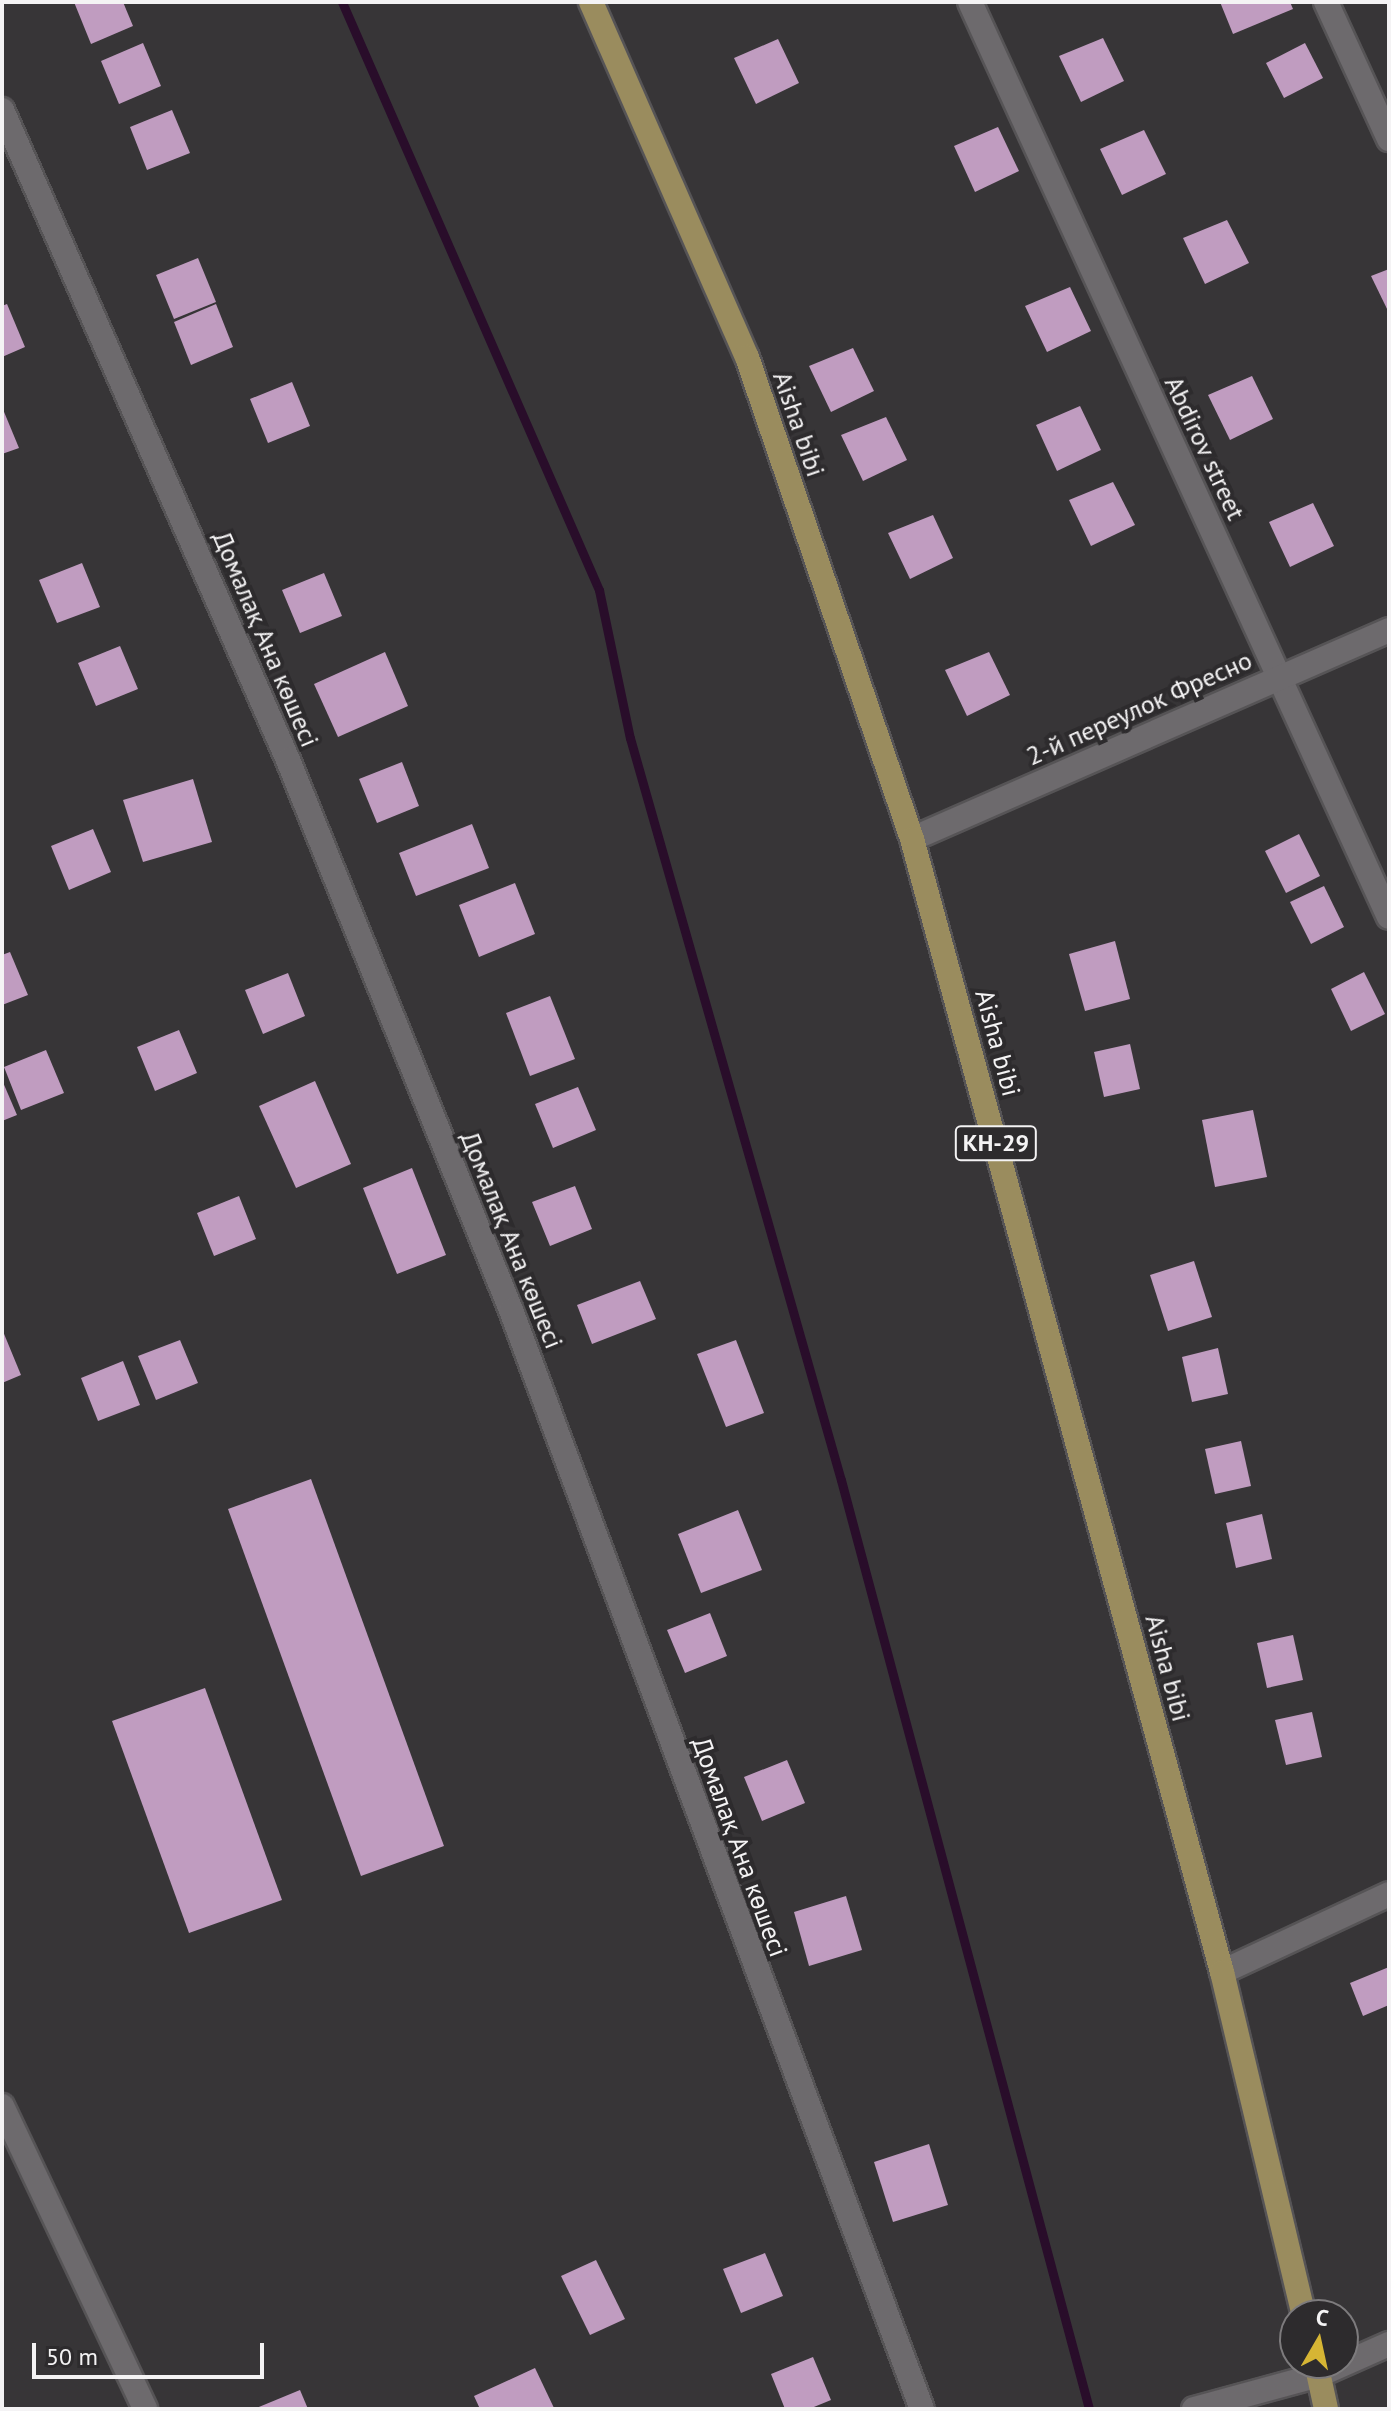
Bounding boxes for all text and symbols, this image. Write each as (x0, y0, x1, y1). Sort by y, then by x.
street label: Aisha bibi (766, 367, 832, 481)
street label: Abdirov street (1158, 371, 1252, 525)
street label: Домалақ Ана көшесі (206, 526, 326, 752)
street label: 2-й переулок Фресно (1021, 644, 1257, 772)
street label: Aisha bibi (969, 986, 1027, 1100)
road number: КН-29 (954, 1123, 1038, 1163)
street label: Домалақ Ана көшесі (454, 1126, 570, 1354)
street label: Aisha bibi (1139, 1611, 1197, 1725)
street label: Домалақ Ана көшесі (686, 1732, 794, 1962)
north arrow (1279, 2299, 1359, 2379)
text: С (1314, 2302, 1331, 2332)
scale bar (36, 2327, 268, 2377)
text: 50 m (46, 2341, 98, 2372)

